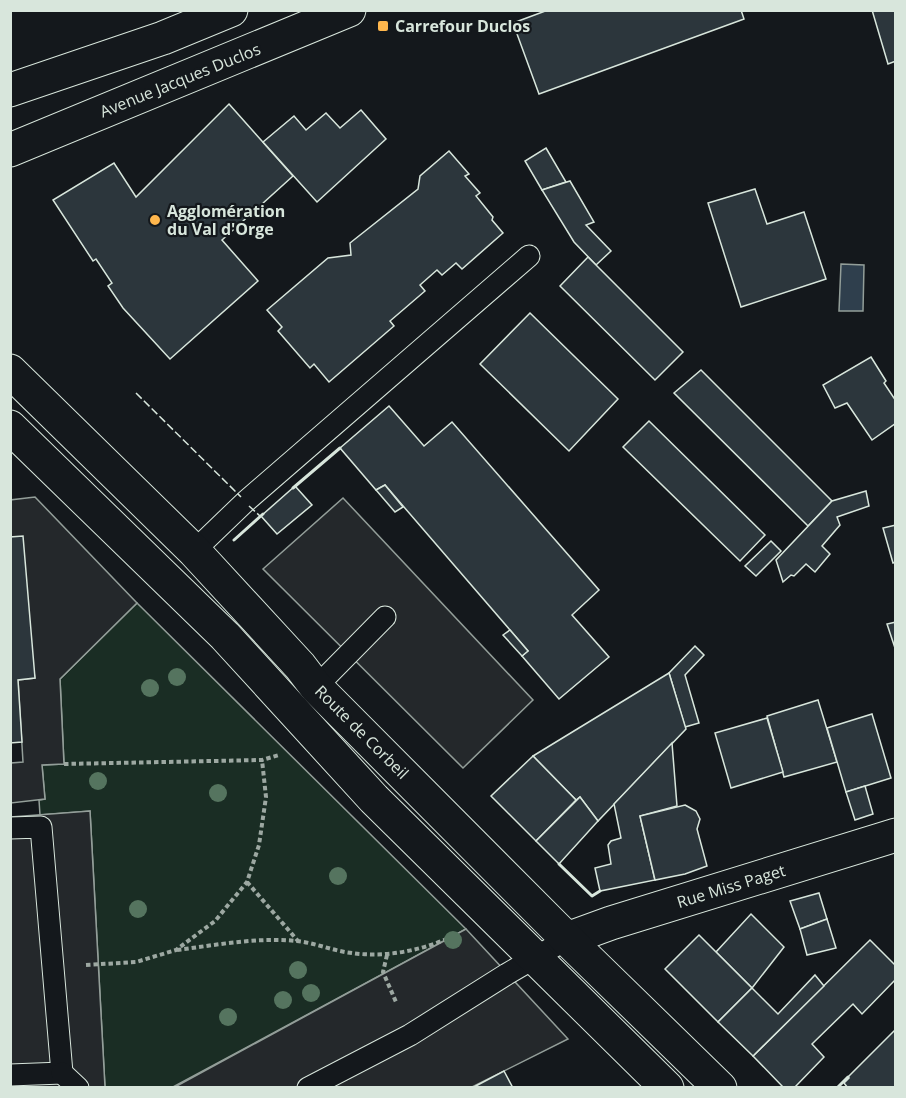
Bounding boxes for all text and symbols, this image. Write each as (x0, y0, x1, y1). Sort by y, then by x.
place label: Carrefour Duclos (395, 15, 530, 37)
marker: Carrefour Duclos (376, 19, 390, 33)
street label: Avenue Jacques Duclos (96, 38, 264, 122)
place label: Agglomération du Val d'Orge (167, 200, 285, 240)
marker: Agglomération du Val d'Orge (148, 213, 162, 227)
street label: Route de Corbeil (310, 680, 414, 784)
street label: Rue Miss Paget (674, 859, 788, 913)

